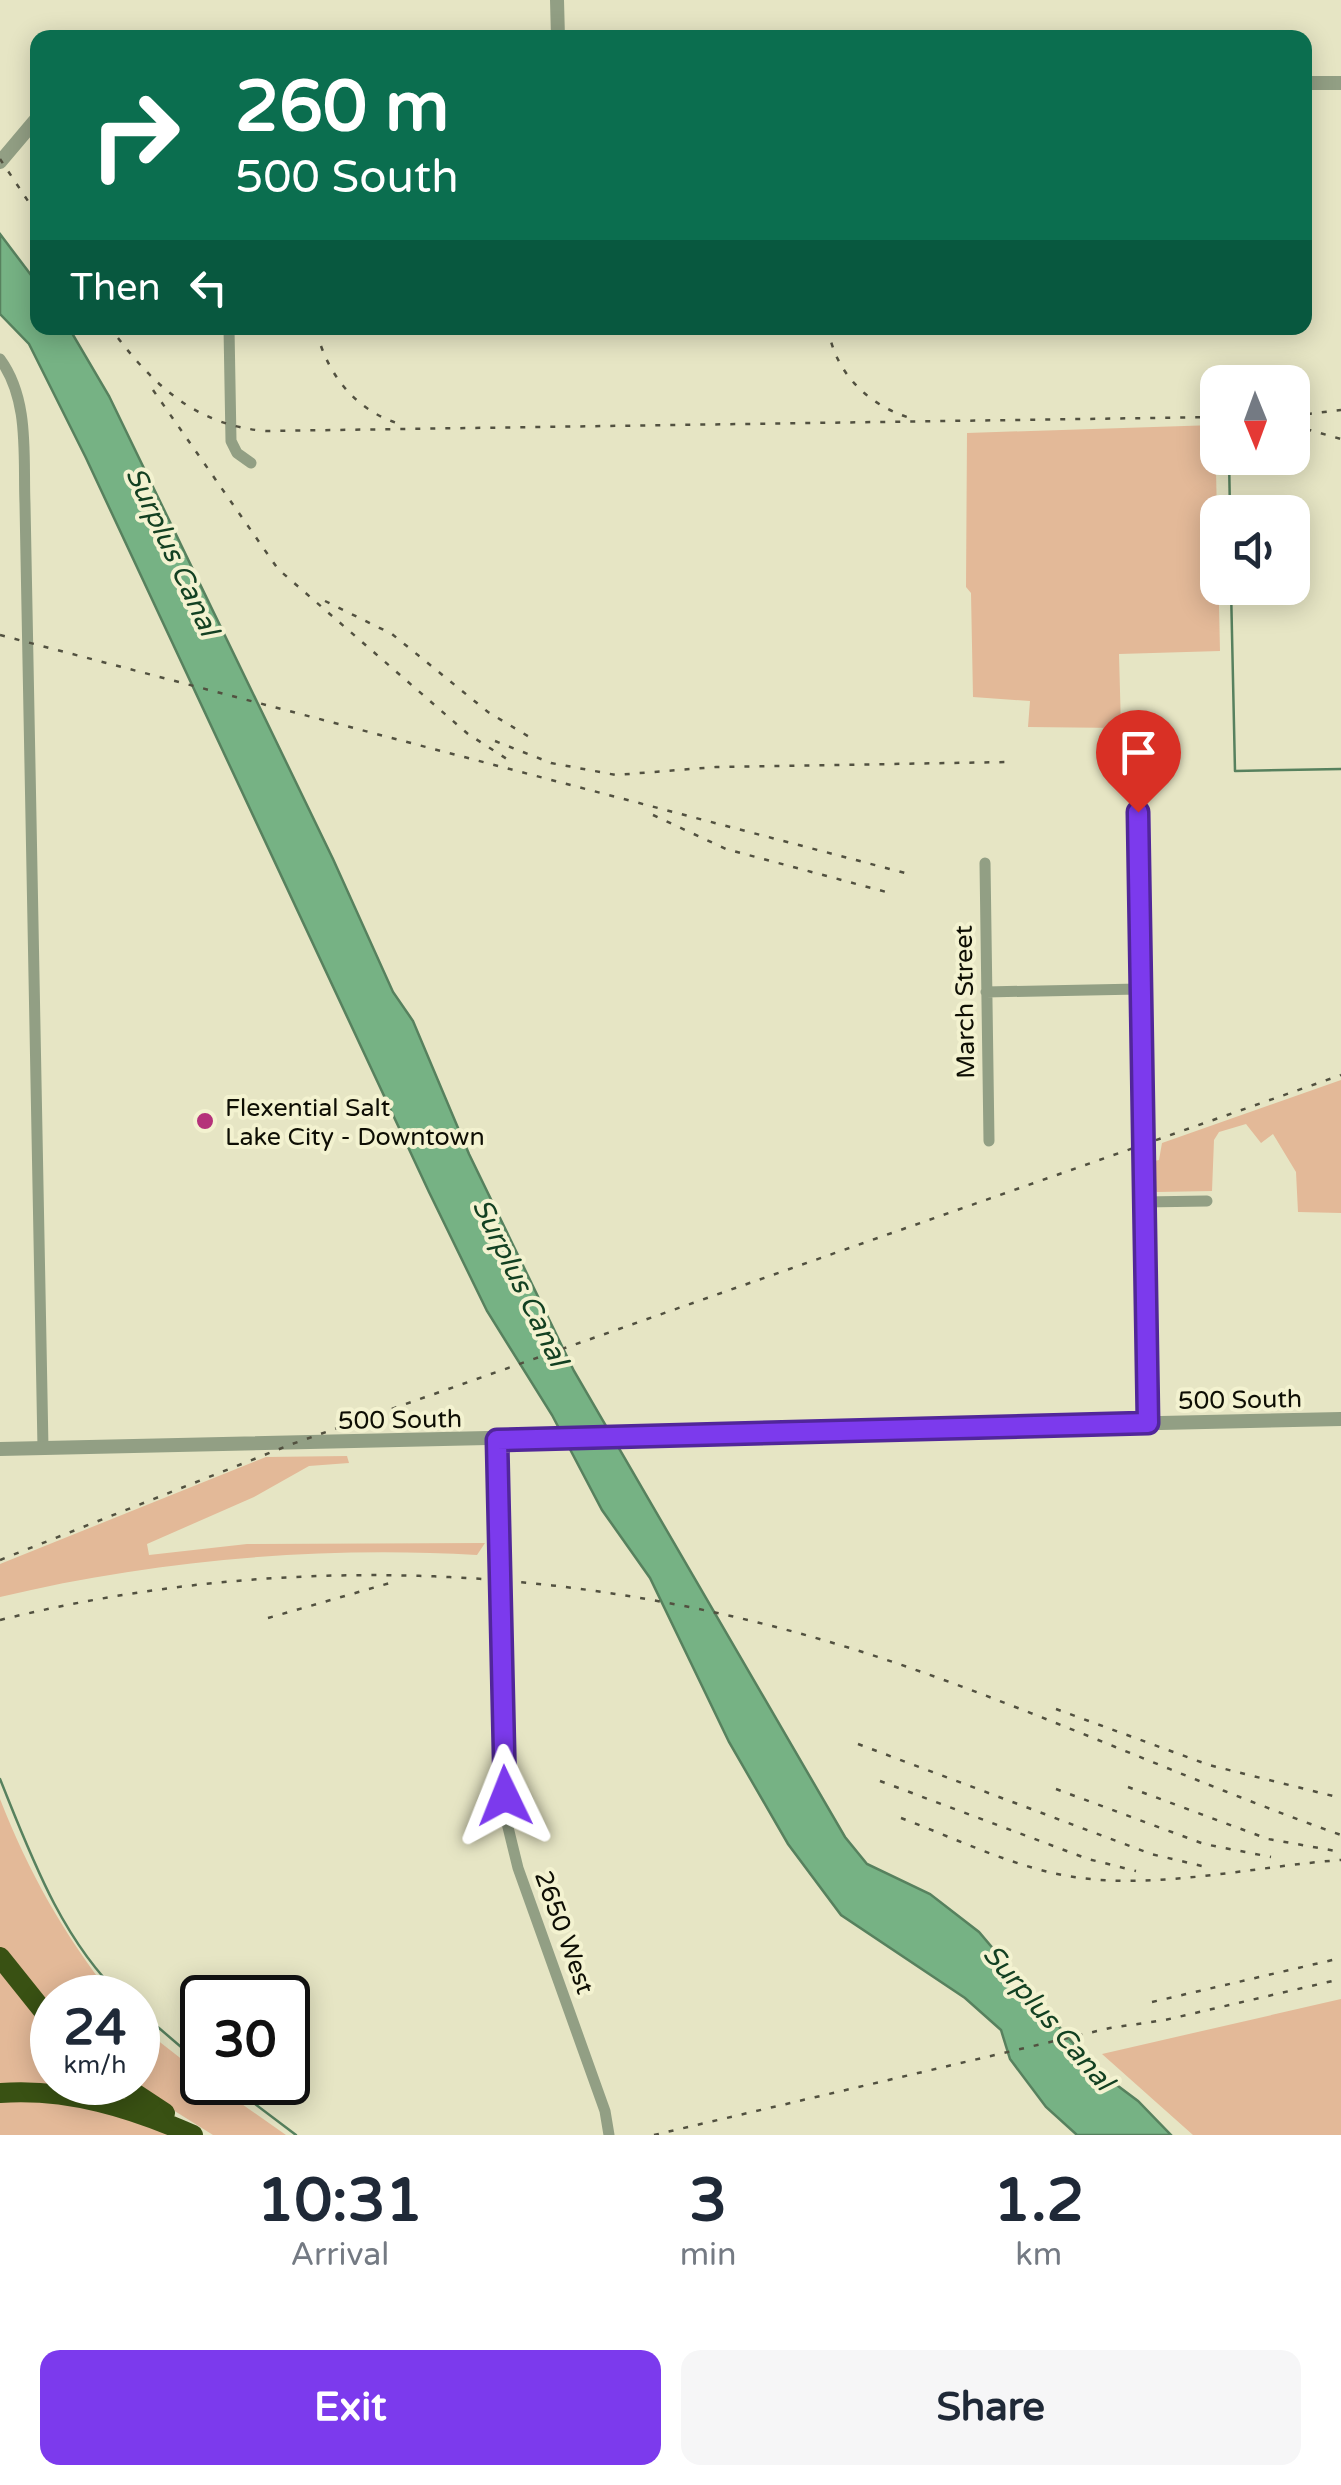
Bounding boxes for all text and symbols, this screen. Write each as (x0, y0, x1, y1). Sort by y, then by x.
text: 260 m (235, 66, 449, 150)
icon: right (70, 70, 200, 200)
text: 500 South (235, 151, 459, 205)
icon: left (181, 260, 236, 315)
text: Then (70, 265, 161, 311)
north arrow (1200, 365, 1310, 475)
map controls (1200, 365, 1310, 605)
water label: Surplus Canal (118, 462, 227, 644)
button: sound (1200, 495, 1310, 605)
pin (1096, 710, 1181, 813)
icon: arrive (1111, 725, 1166, 780)
street label: March Street (949, 924, 981, 1079)
place label: Flexential Salt Lake City - Downtown (225, 1093, 485, 1152)
marker: Flexential Salt Lake City - Downtown (194, 1110, 216, 1132)
water label: Surplus Canal (465, 1193, 577, 1374)
street label: 500 South (1178, 1384, 1302, 1416)
street label: 500 South (338, 1404, 462, 1436)
position arrow (453, 1744, 557, 1848)
street label: 2650 West (528, 1867, 600, 1999)
water label: Surplus Canal (976, 1938, 1123, 2100)
speed limit sign: 30 (180, 1975, 310, 2105)
text: 24 (64, 1998, 126, 2058)
text: km/h (64, 2050, 126, 2080)
text: 10:31 (257, 2165, 423, 2237)
text: 3 (689, 2165, 727, 2237)
text: 1.2 (993, 2165, 1084, 2237)
text: Arrival (290, 2236, 389, 2274)
text: min (680, 2236, 737, 2274)
text: km (1015, 2236, 1062, 2274)
button: Exit (40, 2350, 661, 2465)
button: Share (681, 2350, 1301, 2465)

